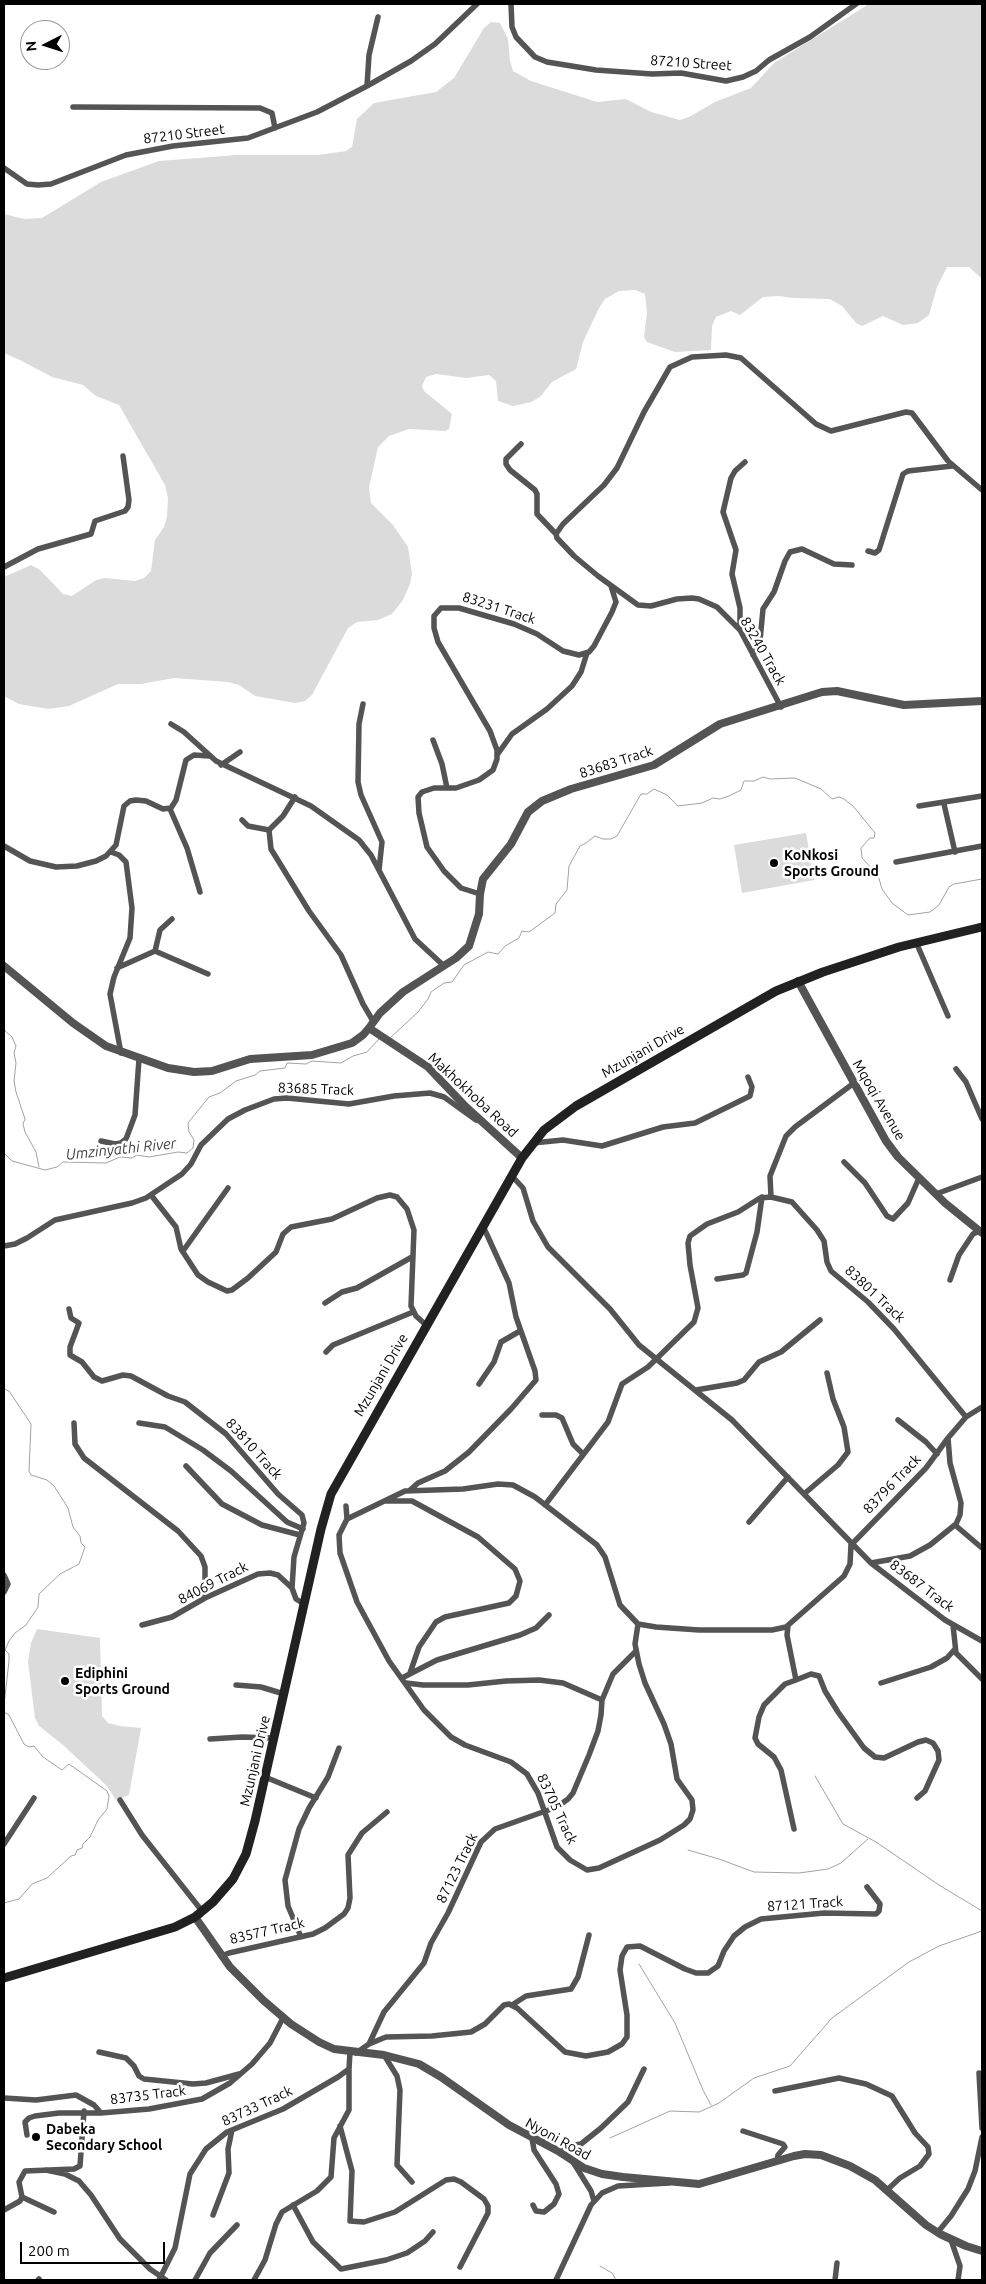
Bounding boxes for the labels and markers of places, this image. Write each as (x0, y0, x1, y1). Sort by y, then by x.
place label: KoNkosi Sports Ground (784, 847, 879, 880)
marker: KoNkosi Sports Ground (768, 857, 780, 869)
place label: Ediphini Sports Ground (75, 1665, 170, 1698)
marker: Ediphini Sports Ground (59, 1675, 71, 1687)
place label: Dabeka Secondary School (46, 2121, 162, 2154)
marker: Dabeka Secondary School (30, 2131, 42, 2143)

